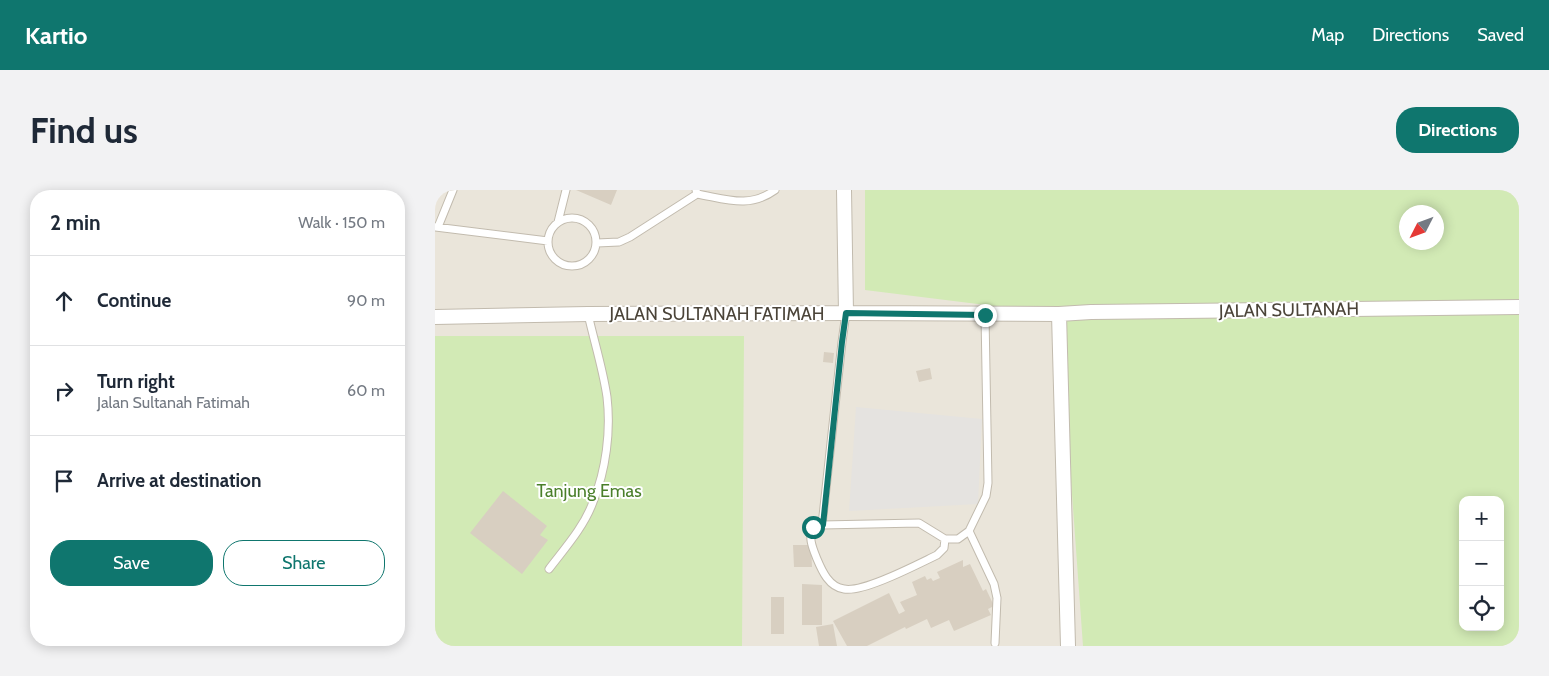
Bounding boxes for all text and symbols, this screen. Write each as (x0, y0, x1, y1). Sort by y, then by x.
text: Kartio (25, 21, 88, 50)
text: Map (1311, 24, 1344, 46)
text: Directions (1372, 24, 1449, 46)
text: Saved (1477, 24, 1524, 46)
button: Directions (1396, 107, 1519, 153)
text: Find us (30, 109, 138, 152)
north arrow (1399, 205, 1444, 250)
text: 2 min (50, 210, 101, 235)
text: Walk · 150 m (298, 213, 385, 232)
icon: ahead (50, 287, 78, 315)
text: Continue (97, 289, 171, 312)
text: 90 m (347, 291, 385, 310)
street label: JALAN SULTANAH (1218, 298, 1359, 322)
street label: JALAN SULTANAH FATIMAH (608, 303, 825, 325)
route end (974, 304, 997, 327)
text: Turn right (97, 370, 175, 393)
icon: right (50, 377, 78, 405)
text: 60 m (347, 381, 385, 400)
text: Jalan Sultanah Fatimah (97, 393, 250, 412)
icon: arrive (50, 467, 78, 495)
text: Arrive at destination (97, 469, 261, 492)
park label: Tanjung Emas (536, 480, 642, 502)
map controls (1459, 496, 1504, 631)
button: + (1459, 496, 1504, 541)
route start (802, 516, 825, 539)
button: Save (50, 540, 213, 586)
button: Share (223, 540, 385, 586)
button: − (1459, 541, 1504, 586)
button: locate (1459, 586, 1504, 631)

